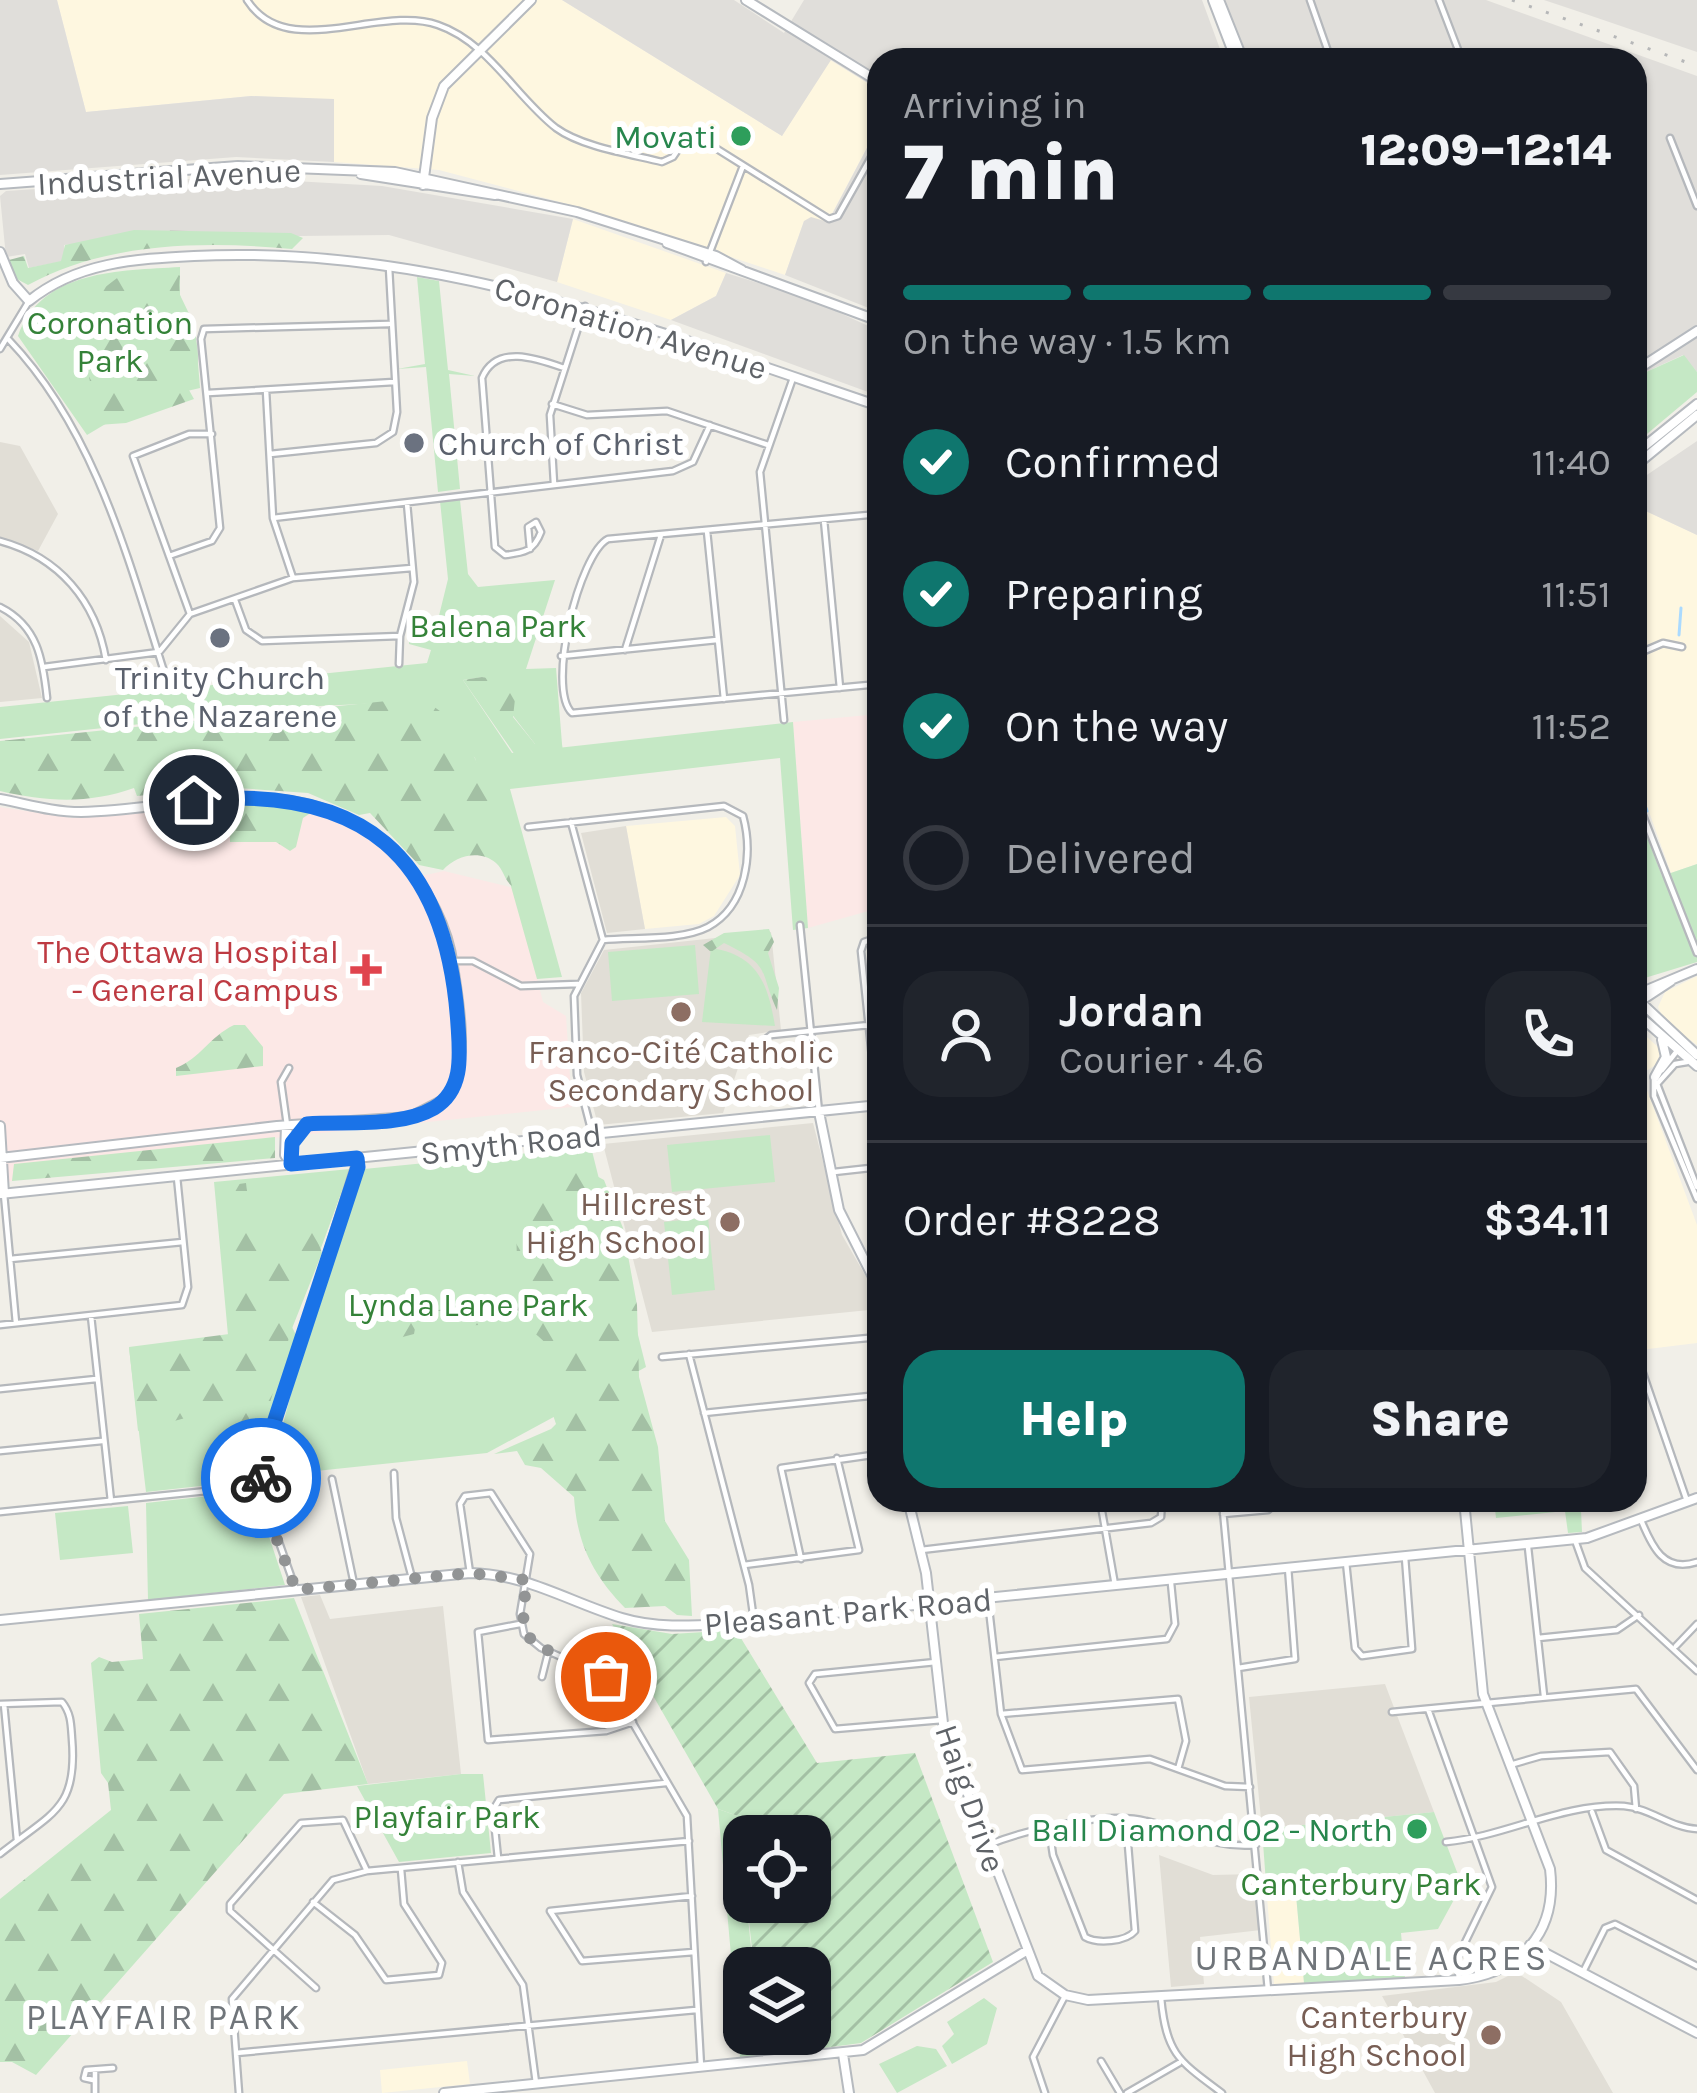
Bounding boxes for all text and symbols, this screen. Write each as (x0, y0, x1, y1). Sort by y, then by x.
text: Arriving in (903, 82, 1086, 128)
place label: Movati (614, 118, 717, 156)
marker: Movati (728, 123, 754, 149)
text: 12:09–12:14 (1361, 124, 1611, 176)
text: 7 min (903, 127, 1118, 219)
street label: Industrial Avenue (36, 151, 302, 203)
street label: Coronation Avenue (490, 268, 772, 387)
park label: Coronation Park (27, 304, 193, 380)
text: On the way · 1.5 km (903, 318, 1231, 364)
place label: Church of Christ (438, 425, 684, 463)
icon: check (903, 429, 969, 495)
marker: Church of Christ (401, 430, 427, 456)
text: Confirmed (1005, 436, 1221, 488)
text: 11:40 (1531, 439, 1611, 485)
icon: check (903, 561, 969, 627)
text: Preparing (1005, 568, 1203, 620)
text: 11:51 (1541, 571, 1611, 617)
park label: Balena Park (409, 607, 587, 645)
marker: Trinity Church of the Nazarene (207, 625, 233, 651)
place label: Trinity Church of the Nazarene (103, 659, 337, 735)
icon: check (903, 693, 969, 759)
text: On the way (1005, 700, 1228, 752)
text: 11:52 (1532, 703, 1611, 749)
pin (143, 749, 245, 851)
icon: home (161, 767, 227, 833)
text: Delivered (1005, 832, 1196, 884)
place label: The Ottawa Hospital - General Campus (37, 933, 339, 1009)
marker: The Ottawa Hospital - General Campus (350, 954, 382, 986)
button: person (903, 971, 1029, 1097)
button: phone (1485, 971, 1611, 1097)
text: Jordan (1059, 985, 1204, 1037)
marker: Franco-Cité Catholic Secondary School (668, 999, 694, 1025)
place label: Franco-Cité Catholic Secondary School (528, 1033, 834, 1109)
text: Courier · 4.6 (1059, 1037, 1264, 1083)
street label: Smyth Road (418, 1116, 604, 1172)
place label: Hillcrest High School (526, 1185, 706, 1261)
text: Order #8228 (903, 1194, 1161, 1246)
text: $34.11 (1483, 1194, 1611, 1246)
marker: Hillcrest High School (717, 1209, 743, 1235)
park label: Lynda Lane Park (348, 1286, 588, 1324)
button: Help (903, 1350, 1245, 1488)
button: Share (1269, 1350, 1611, 1488)
courier (201, 1418, 321, 1538)
icon: bike (228, 1445, 294, 1511)
street label: Pleasant Park Road (702, 1580, 994, 1644)
pin (555, 1626, 657, 1728)
icon: bag (573, 1644, 639, 1710)
street label: Haig Drive (927, 1720, 1013, 1877)
park label: Playfair Park (353, 1798, 541, 1836)
place label: Ball Diamond 02 - North (1031, 1811, 1393, 1849)
map controls (723, 1815, 831, 2055)
button: locate (723, 1815, 831, 1923)
marker: Ball Diamond 02 - North (1404, 1816, 1430, 1842)
park label: Canterbury Park (1240, 1865, 1482, 1903)
district label: URBANDALE ACRES (1194, 1937, 1550, 1979)
button: layers (723, 1947, 831, 2055)
district label: PLAYFAIR PARK (26, 1996, 302, 2038)
place label: Canterbury High School (1287, 1998, 1467, 2074)
marker: Canterbury High School (1478, 2022, 1504, 2048)

